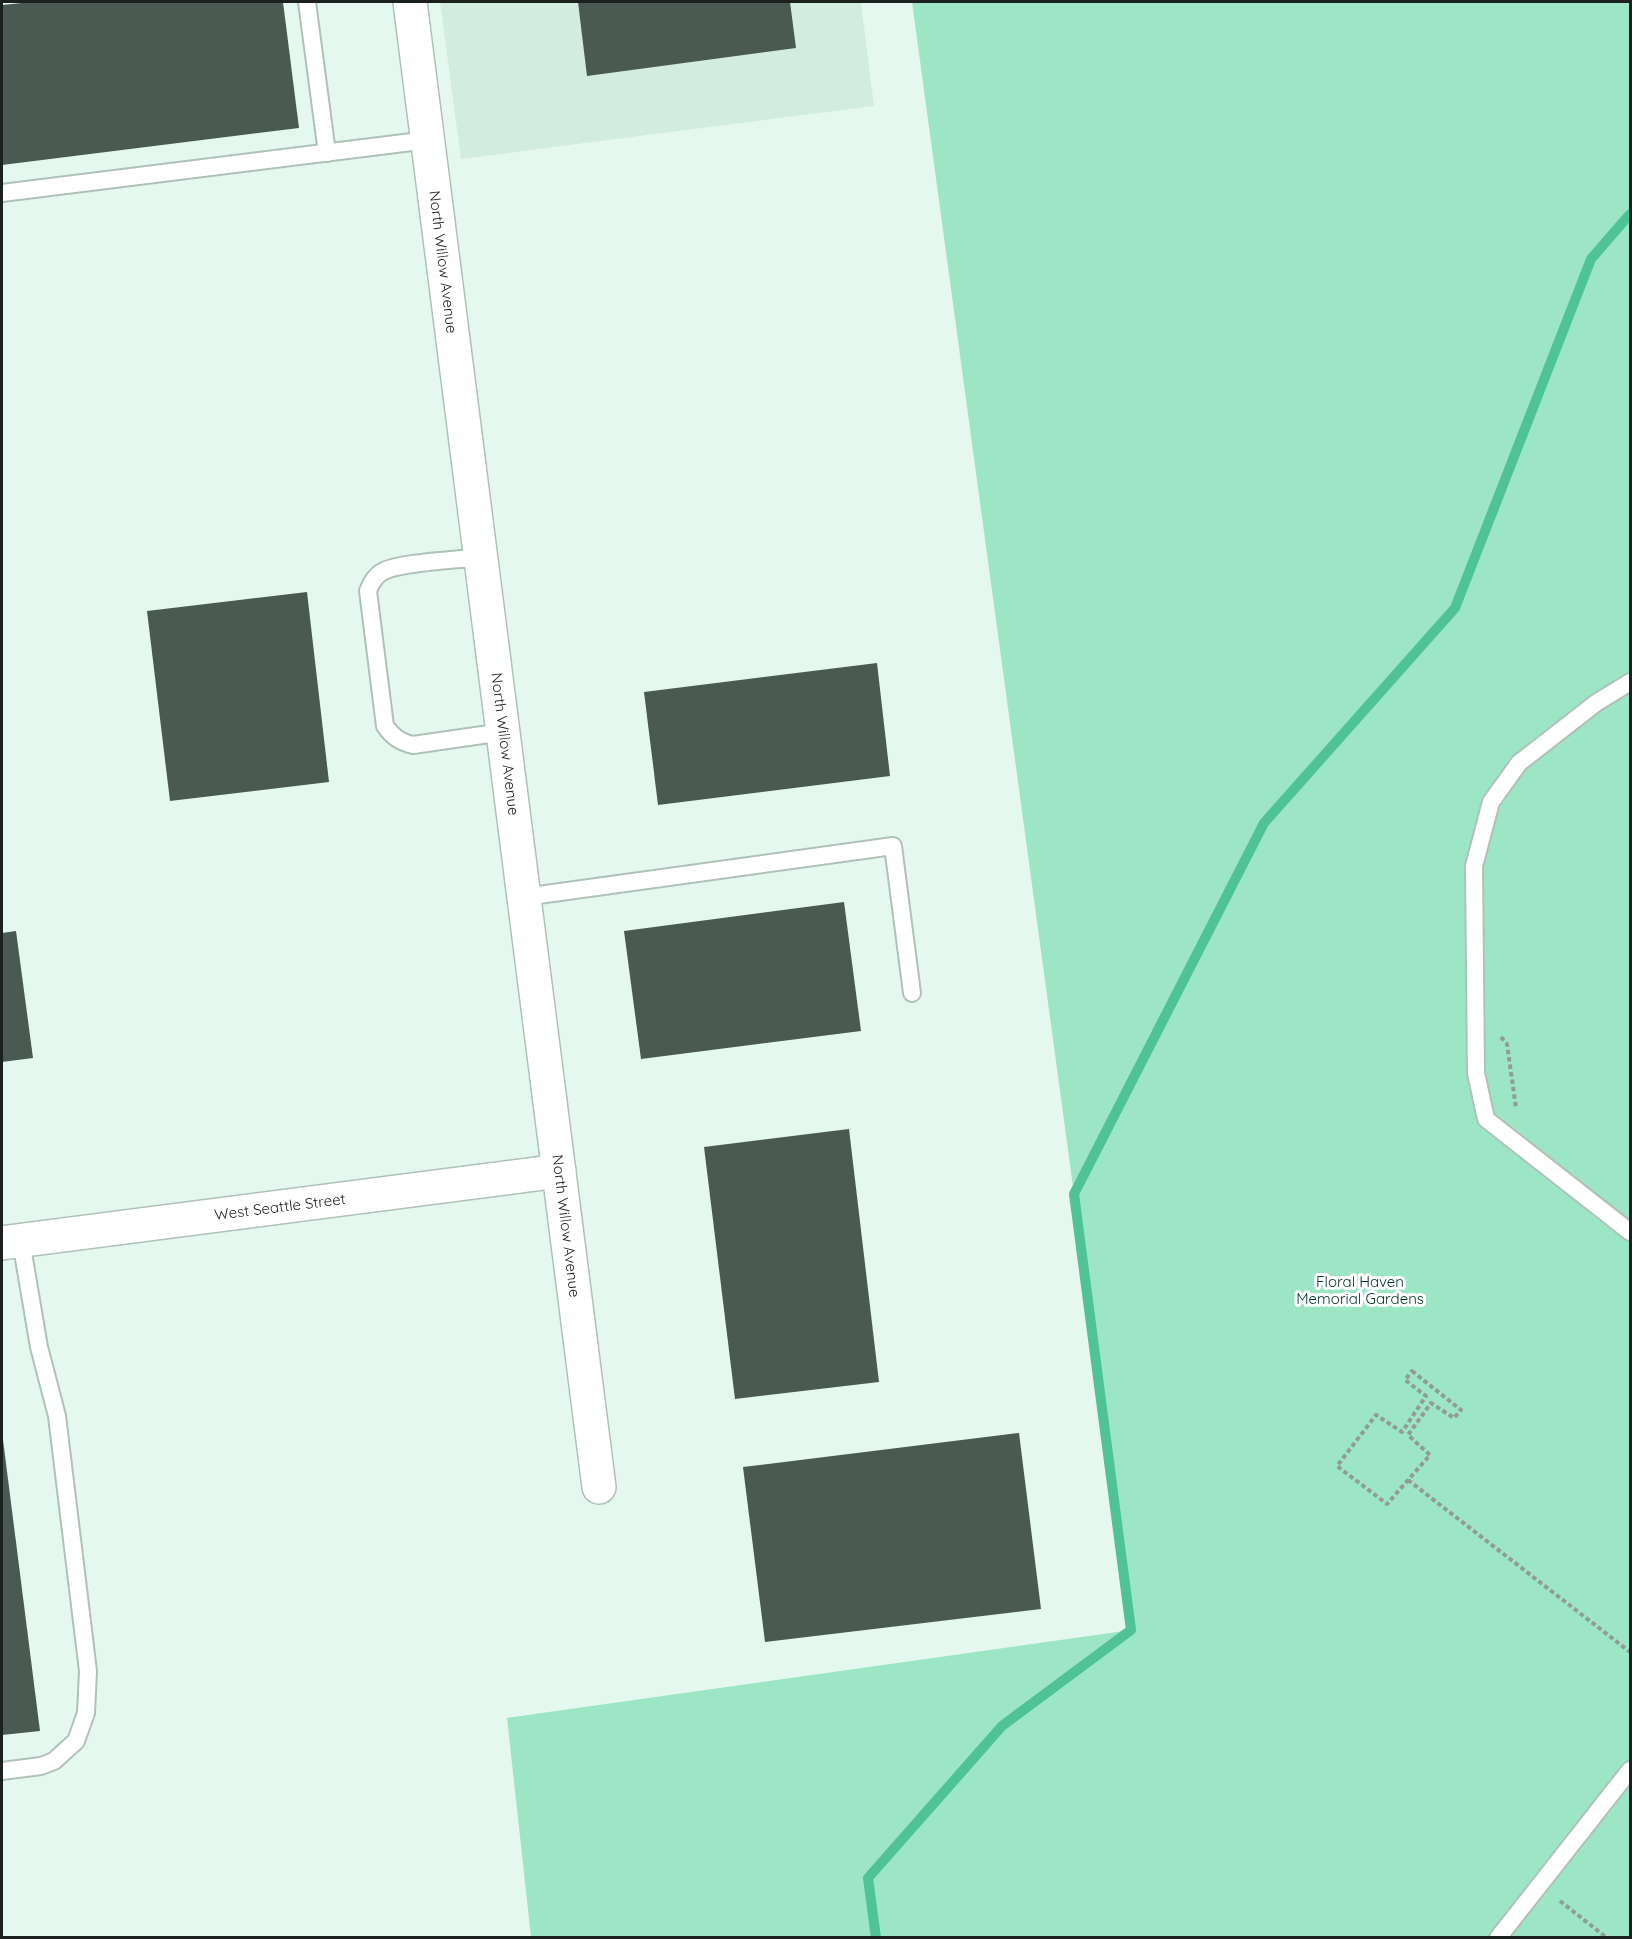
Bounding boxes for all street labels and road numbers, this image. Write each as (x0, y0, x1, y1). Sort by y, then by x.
street label: North Willow Avenue (425, 189, 462, 334)
street label: North Willow Avenue (487, 671, 524, 816)
street label: North Willow Avenue (548, 1153, 585, 1298)
street label: West Seattle Street (213, 1189, 347, 1224)

